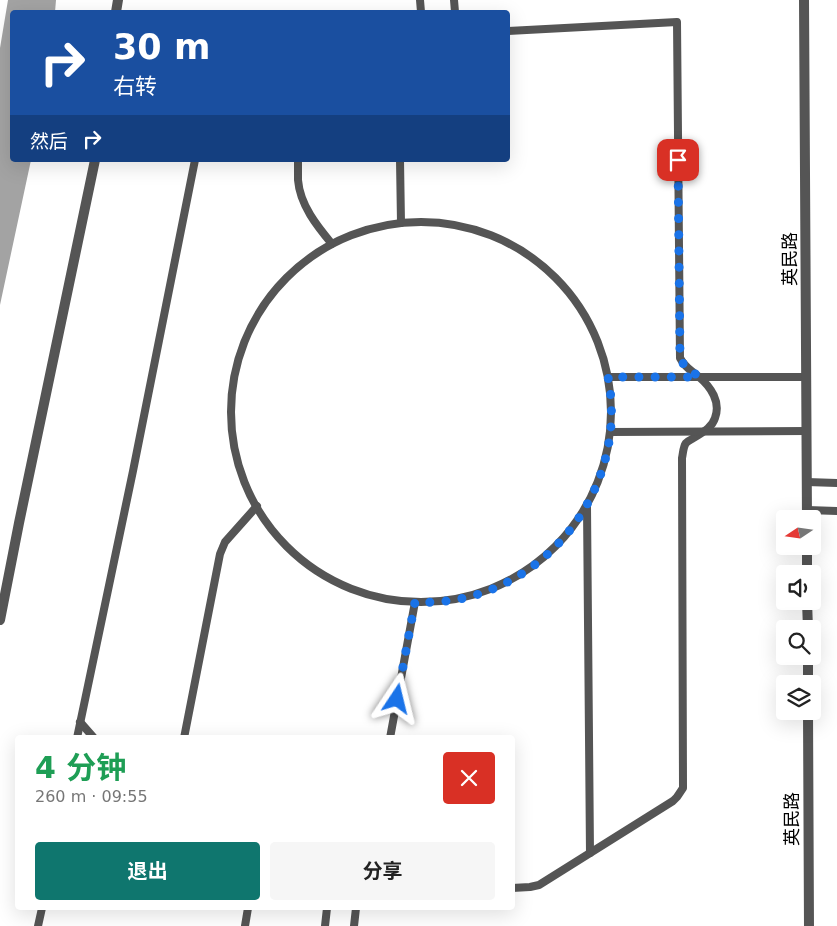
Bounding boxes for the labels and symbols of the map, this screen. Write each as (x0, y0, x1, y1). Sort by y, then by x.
pin (657, 139, 699, 181)
street label: 英民路 (779, 232, 800, 286)
north arrow (776, 510, 821, 555)
position arrow (370, 672, 422, 724)
street label: 英民路 (781, 792, 802, 846)

